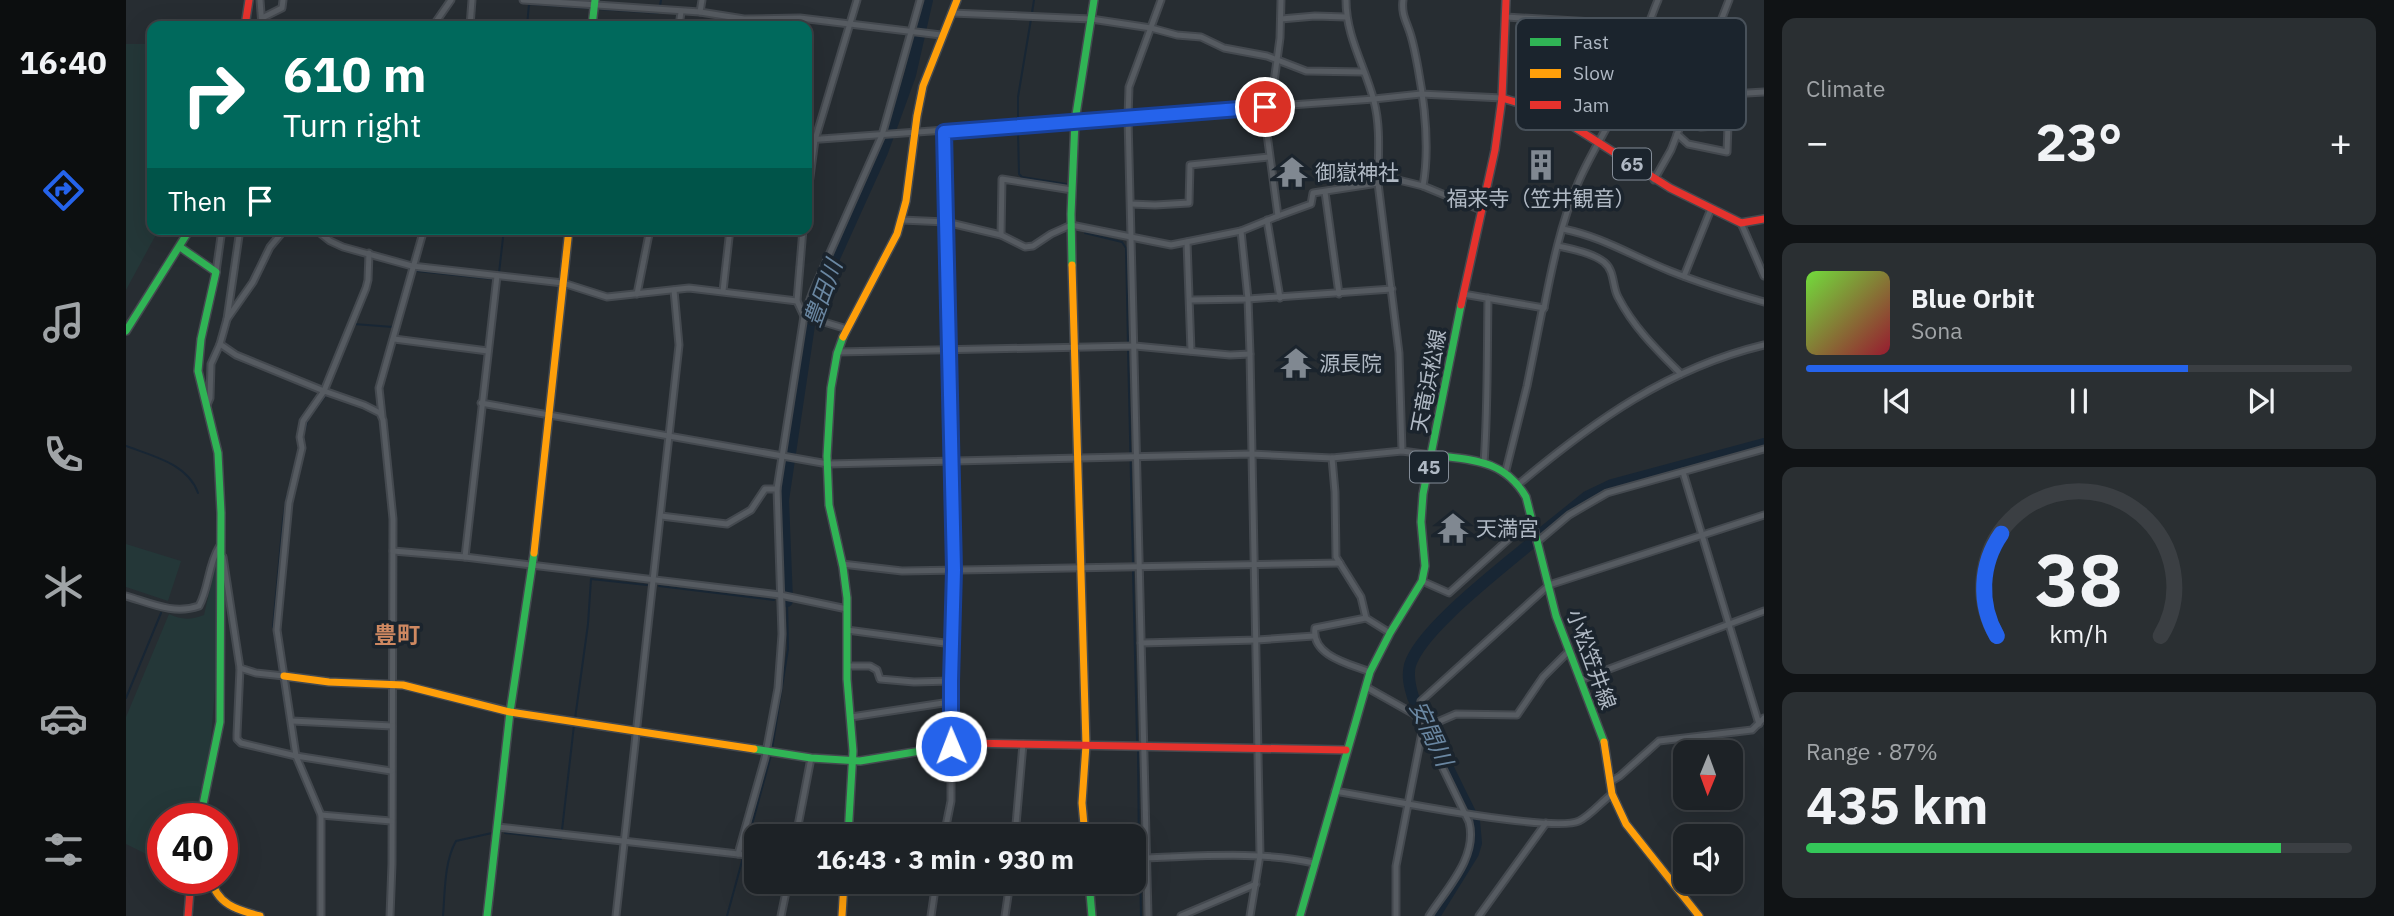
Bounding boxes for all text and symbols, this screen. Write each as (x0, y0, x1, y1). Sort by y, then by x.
legend (1516, 18, 1746, 130)
text: Fast (1573, 30, 1609, 54)
text: 16:40 (19, 41, 107, 83)
text: 610 m (283, 42, 427, 105)
icon: right (168, 49, 259, 140)
text: Slow (1573, 61, 1614, 85)
text: Climate (1806, 73, 1885, 103)
pin (1235, 77, 1295, 137)
icon: arrive (1246, 88, 1284, 126)
text: Jam (1573, 93, 1609, 117)
text: Turn right (283, 104, 421, 146)
text: 23° (2036, 108, 2122, 175)
text: − (1806, 117, 1829, 166)
text: + (2329, 117, 2352, 166)
building icon: 福来寺（笠井観音） (1524, 148, 1558, 182)
road number: 65 (1613, 148, 1651, 180)
temple icon: 御嶽神社 (1275, 155, 1309, 189)
place label: 御嶽神社 (1315, 158, 1399, 186)
icon: directions (39, 166, 88, 215)
icon: arrive (241, 182, 279, 220)
text: Then (168, 184, 227, 218)
place label: 福来寺（笠井観音） (1447, 184, 1636, 212)
water label: 豊田川 (796, 253, 849, 331)
text: Blue Orbit (1911, 281, 2035, 315)
icon: music (39, 298, 88, 347)
text: Sona (1911, 315, 1963, 345)
street label: 天竜浜松線 (1404, 327, 1452, 435)
temple icon: 源長院 (1279, 346, 1313, 380)
place label: 源長院 (1319, 349, 1382, 377)
icon: previous (1878, 382, 1916, 420)
icon: pause (2060, 382, 2098, 420)
icon: next (2242, 382, 2280, 420)
icon: phone (39, 430, 88, 479)
road number: 45 (1410, 452, 1448, 482)
temple icon: 天満宮 (1436, 511, 1470, 545)
place label: 天満宮 (1476, 514, 1539, 542)
text: 38 (2035, 532, 2123, 627)
icon: climate (39, 562, 88, 611)
street label: 小松笠井線 (1561, 605, 1623, 713)
text: km/h (2050, 617, 2108, 650)
district label: 豊町 (374, 619, 420, 649)
icon: car (39, 694, 88, 743)
water label: 安間川 (1404, 695, 1461, 773)
position arrow (914, 709, 988, 783)
text: Range · 87% (1806, 736, 1938, 766)
north arrow (1673, 740, 1743, 810)
map controls (1673, 740, 1743, 894)
text: 435 km (1806, 771, 1988, 838)
speed limit sign: 40 (147, 803, 238, 894)
button: sound (1673, 824, 1743, 894)
icon: filters (39, 825, 88, 874)
text: 16:43 · 3 min · 930 m (816, 842, 1074, 876)

